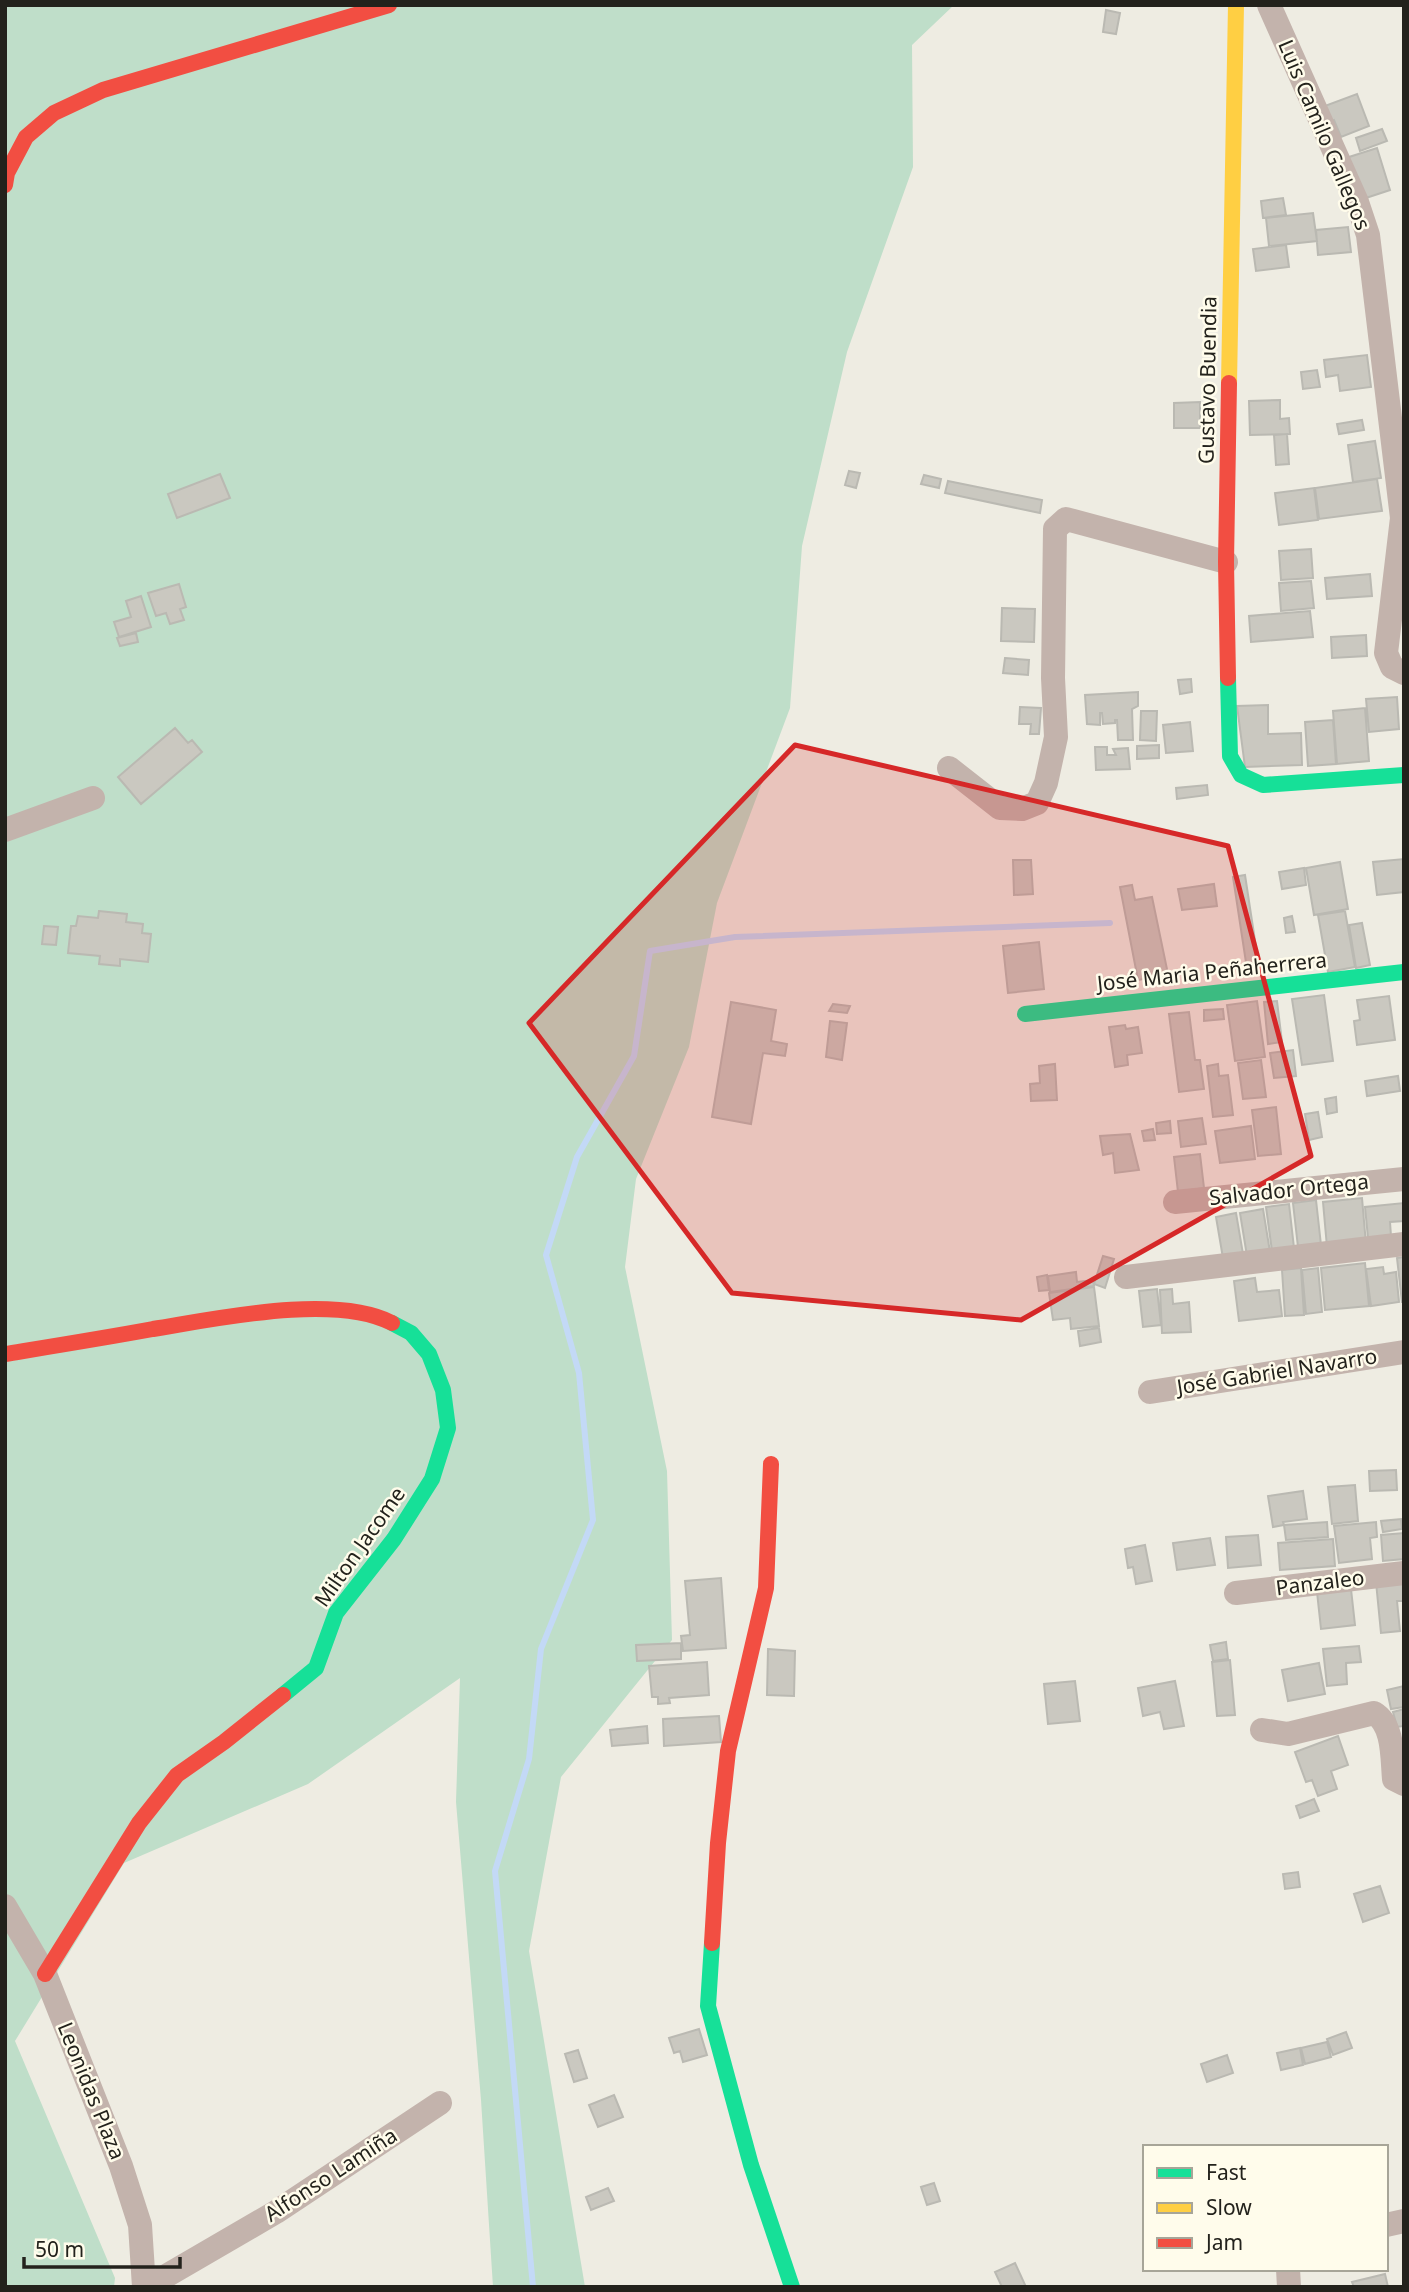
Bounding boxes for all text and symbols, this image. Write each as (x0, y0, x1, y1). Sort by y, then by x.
street label: Luis Camilo Gallegos (1272, 35, 1378, 234)
street label: Gustavo Buendia (1192, 296, 1222, 464)
street label: José Maria Peñaherrera (1094, 945, 1328, 997)
street label: Salvador Ortega (1208, 1167, 1370, 1211)
street label: José Gabriel Navarro (1173, 1341, 1379, 1401)
street label: Milton Jacome (307, 1481, 411, 1612)
street label: Panzaleo (1274, 1563, 1366, 1601)
street label: Leonidas Plaza (52, 2018, 132, 2163)
street label: Alfonso Lamiña (259, 2121, 402, 2227)
legend (1143, 2145, 1388, 2271)
text: Fast (1206, 2158, 1247, 2186)
text: Slow (1206, 2193, 1252, 2221)
scale bar (24, 2226, 180, 2270)
text: Jam (1204, 2228, 1243, 2256)
text: 50 m (35, 2235, 84, 2263)

